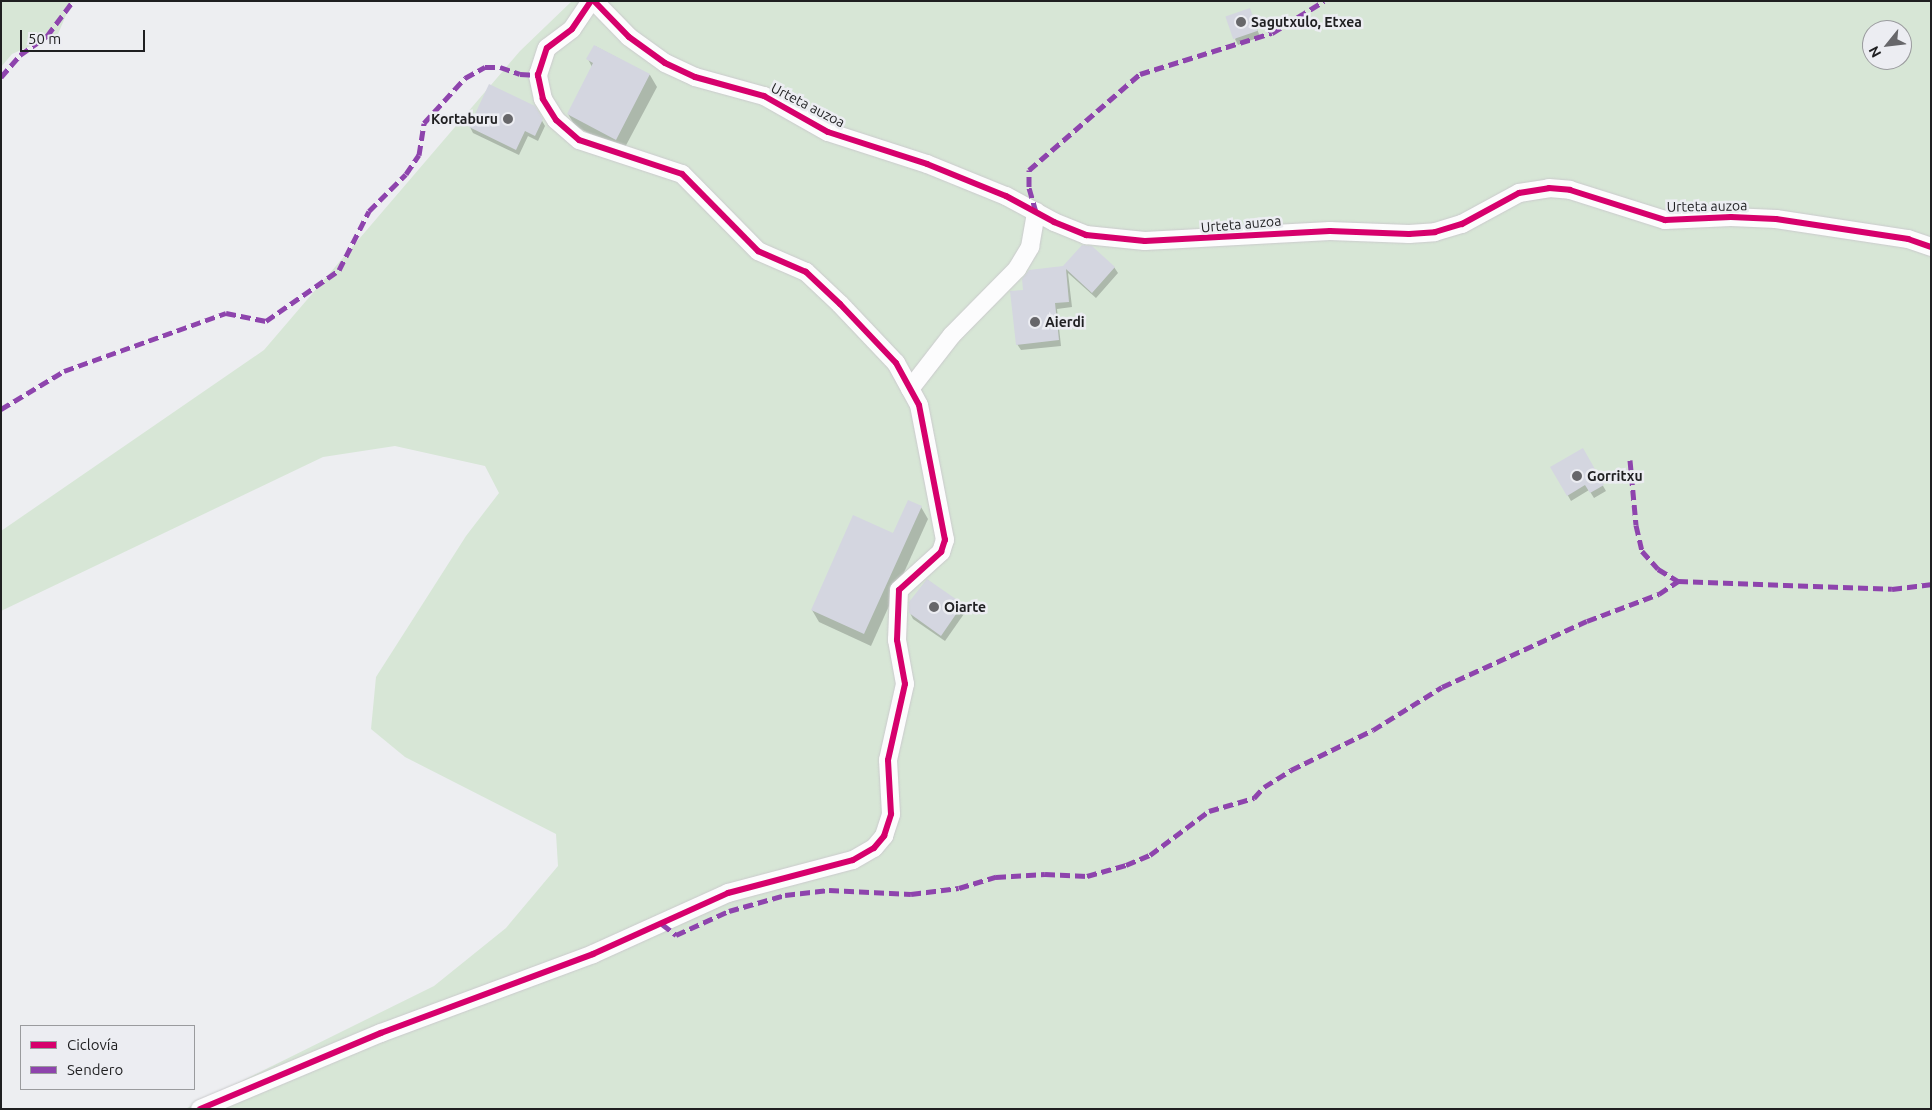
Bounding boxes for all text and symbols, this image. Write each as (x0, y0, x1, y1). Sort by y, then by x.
place label: Sagutxulo, Etxea (1251, 14, 1362, 30)
marker: Sagutxulo, Etxea (1235, 16, 1247, 28)
scale bar (22, 20, 148, 52)
north arrow (1862, 20, 1912, 70)
text: 50 m (28, 30, 61, 47)
text: N (1865, 43, 1884, 60)
street label: Urteta auzoa (768, 79, 848, 131)
place label: Kortaburu (431, 111, 498, 127)
marker: Kortaburu (502, 113, 514, 125)
street label: Urteta auzoa (1666, 197, 1748, 215)
street label: Urteta auzoa (1200, 212, 1282, 236)
place label: Aierdi (1045, 314, 1085, 330)
marker: Aierdi (1029, 316, 1041, 328)
place label: Gorritxu (1587, 468, 1643, 484)
marker: Gorritxu (1571, 470, 1583, 482)
place label: Oiarte (944, 599, 986, 615)
marker: Oiarte (928, 601, 940, 613)
legend (20, 1025, 195, 1090)
text: Ciclovía (67, 1036, 118, 1053)
text: Sendero (67, 1061, 123, 1078)

